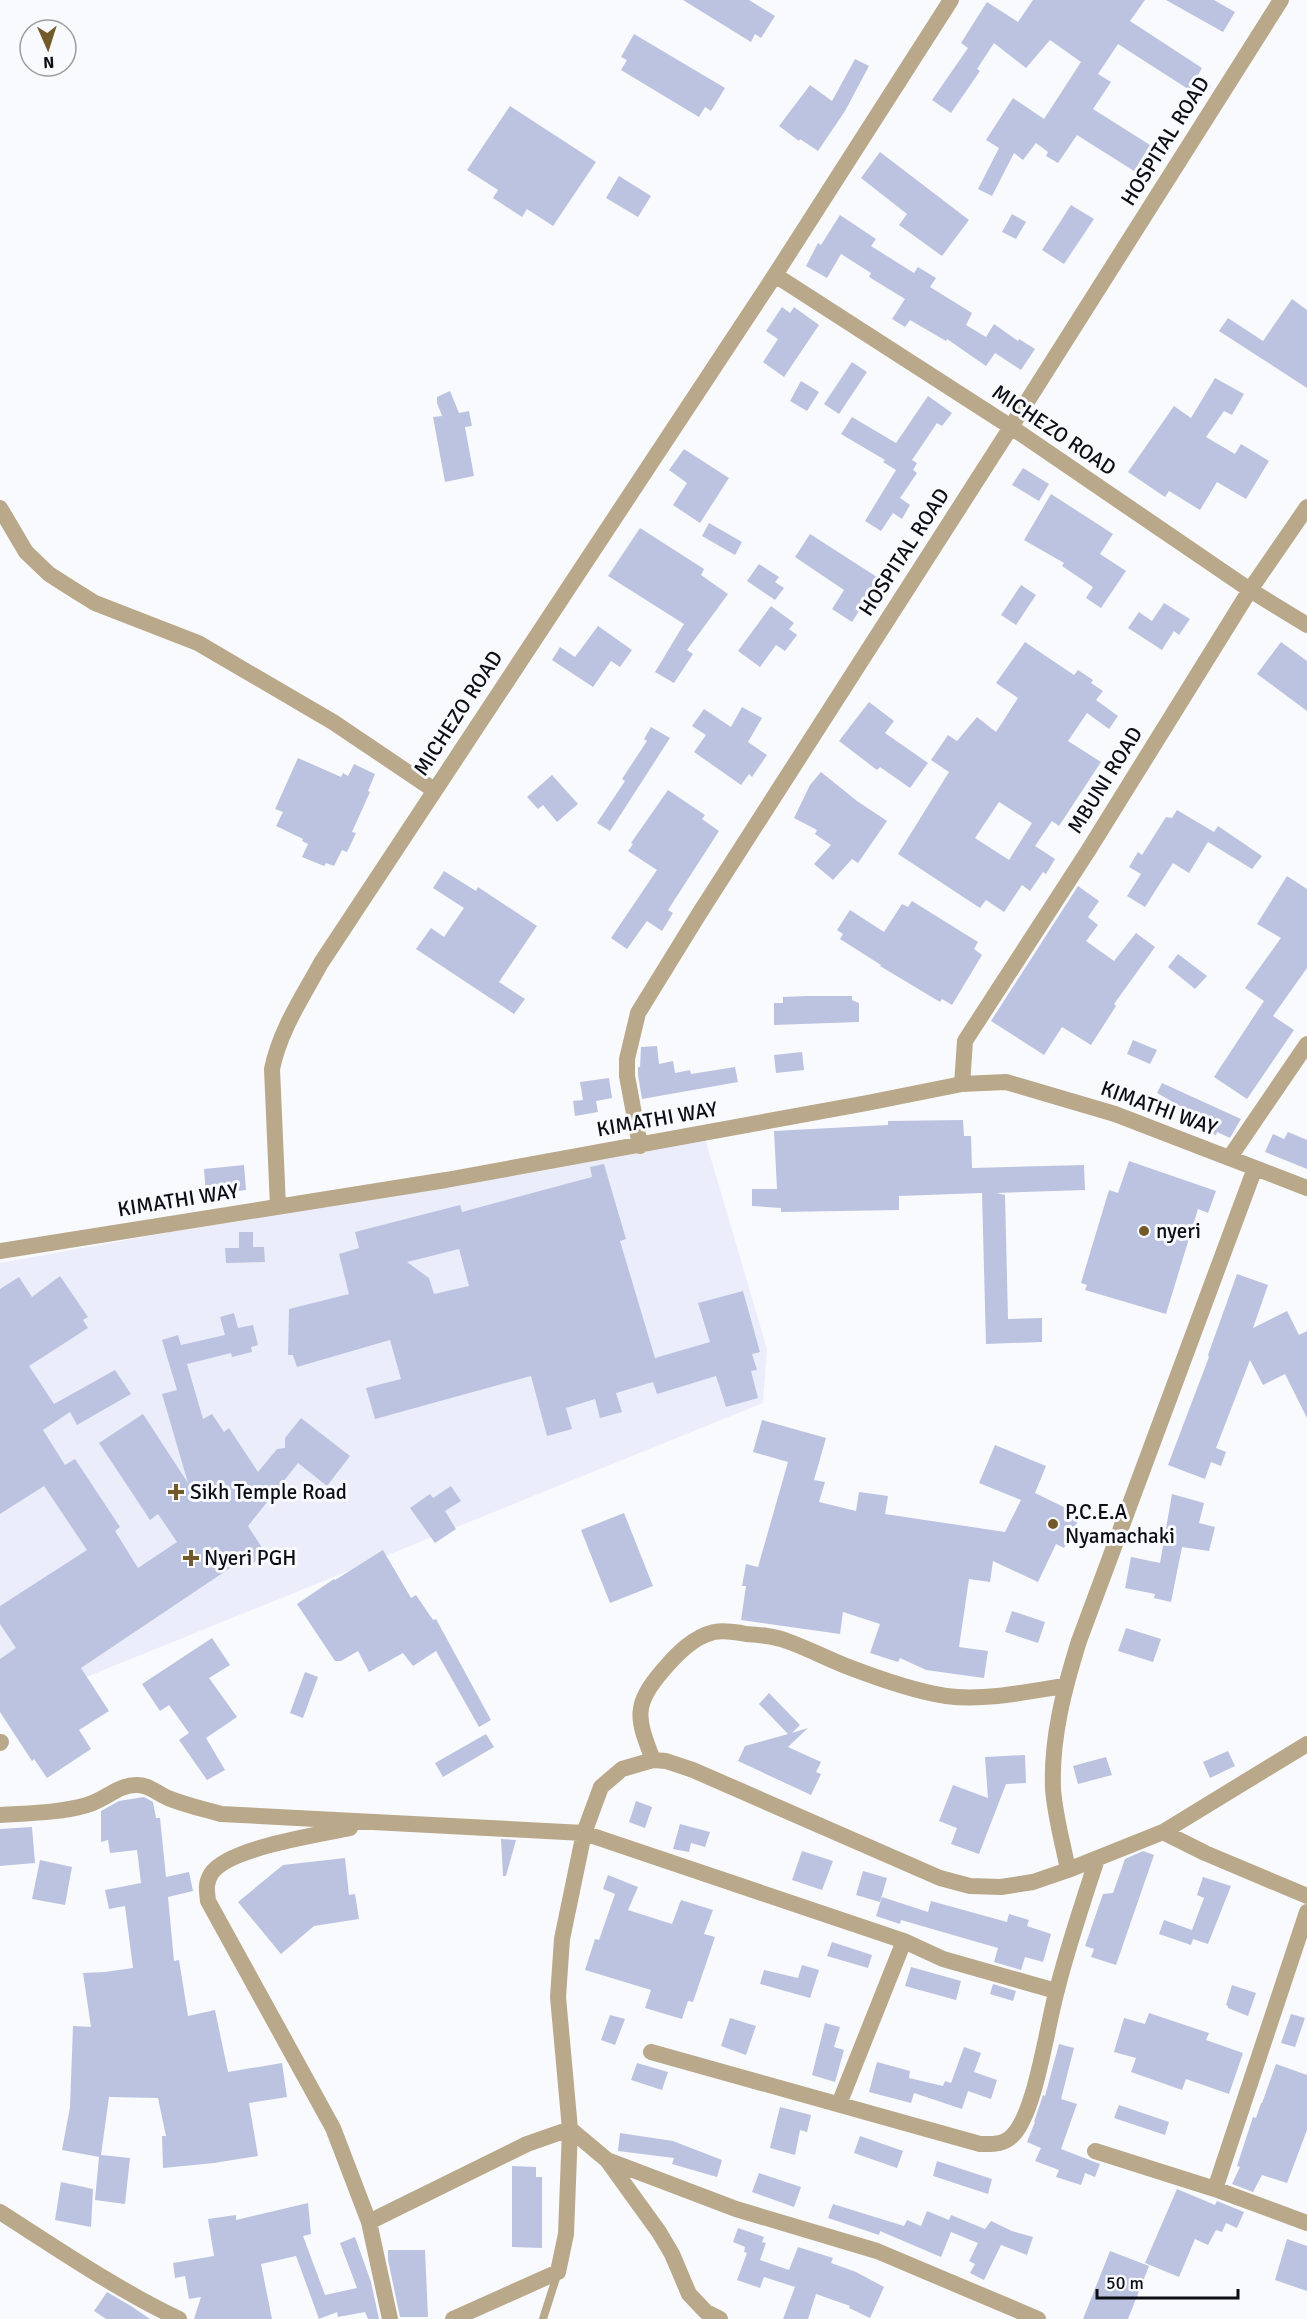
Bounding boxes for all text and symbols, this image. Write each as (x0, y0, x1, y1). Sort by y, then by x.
north arrow (18, 18, 78, 78)
text: N (43, 52, 55, 72)
street label: HOSPITAL ROAD (1115, 72, 1215, 210)
street label: MICHEZO ROAD (987, 379, 1121, 481)
street label: HOSPITAL ROAD (853, 483, 955, 621)
street label: MICHEZO ROAD (408, 646, 508, 780)
street label: MBUNI ROAD (1062, 722, 1148, 838)
street label: KIMATHI WAY (1097, 1075, 1221, 1141)
street label: KIMATHI WAY (595, 1096, 720, 1142)
street label: KIMATHI WAY (116, 1178, 241, 1222)
place label: nyeri (1156, 1218, 1201, 1244)
marker: nyeri (1137, 1224, 1151, 1238)
place label: Sikh Temple Road (190, 1479, 347, 1505)
marker: Sikh Temple Road (167, 1483, 185, 1501)
place label: P.C.E.A Nyamachaki (1065, 1499, 1175, 1549)
marker: P.C.E.A Nyamachaki (1046, 1517, 1060, 1531)
place label: Nyeri PGH (204, 1545, 296, 1571)
marker: Nyeri PGH (182, 1549, 200, 1567)
scale bar (1097, 2262, 1238, 2300)
text: 50 m (1106, 2272, 1144, 2294)

